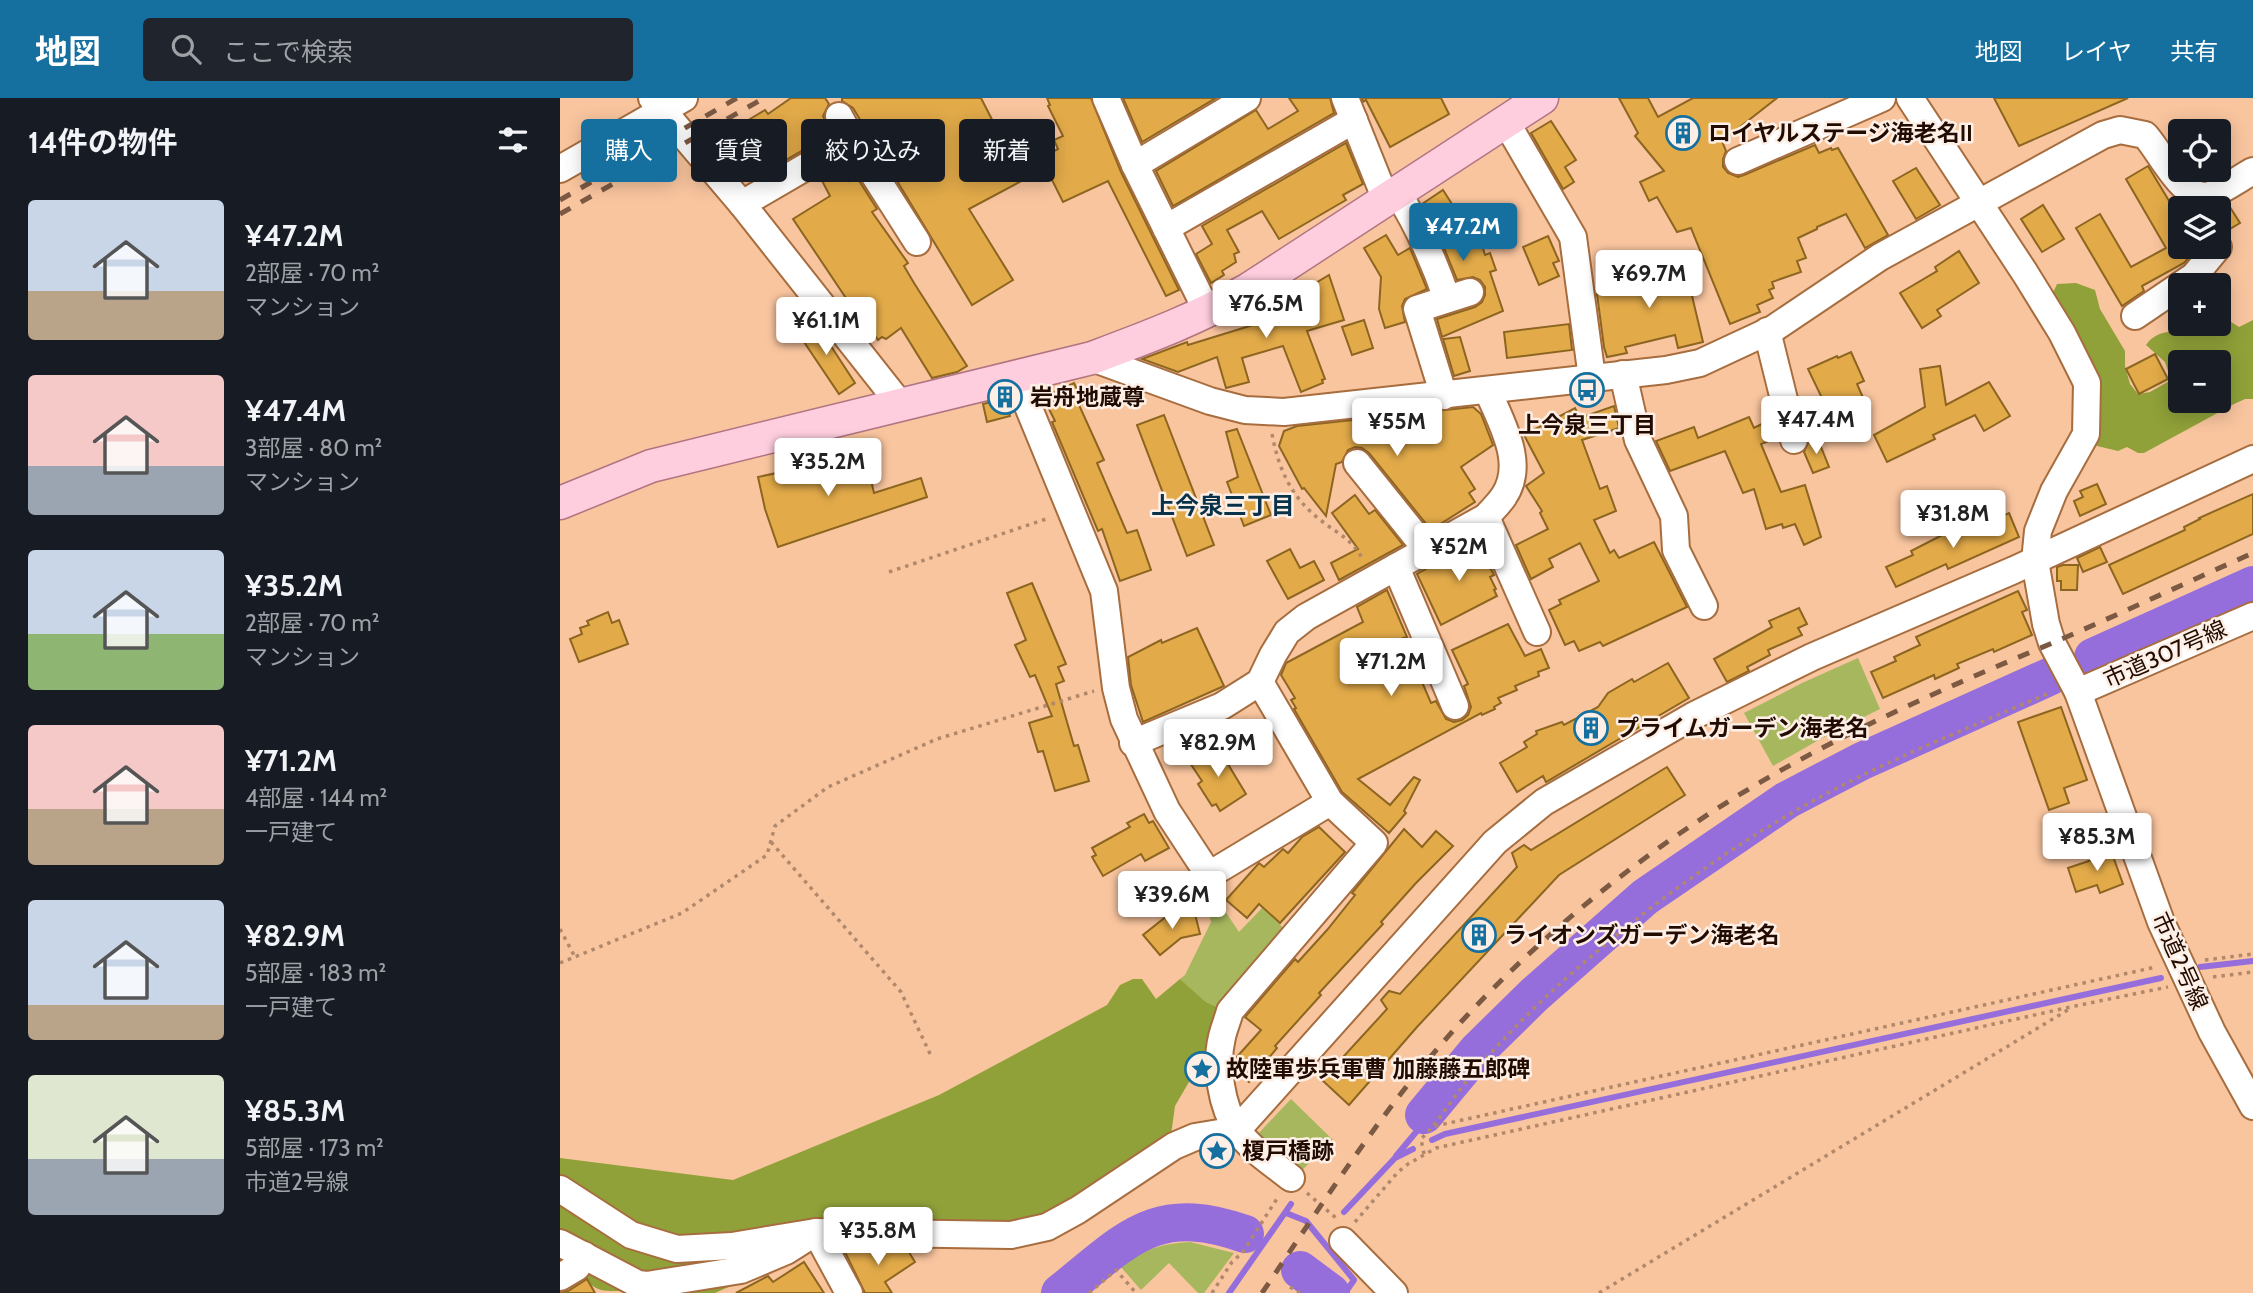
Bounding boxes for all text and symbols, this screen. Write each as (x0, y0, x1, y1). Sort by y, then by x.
search box (143, 18, 633, 81)
icon: search (167, 30, 205, 68)
text: 地図 (35, 31, 101, 71)
text: ここで検索 (223, 36, 353, 68)
text: 地図 (1975, 37, 2023, 66)
text: レイヤ (2061, 37, 2132, 66)
text: 共有 (2170, 37, 2218, 66)
building icon: ロイヤルステージ海老名II (1664, 114, 1702, 152)
chip: 購入 (581, 119, 677, 182)
chip: 賃貸 (691, 119, 787, 182)
chip: 絞り込み (801, 119, 945, 182)
chip: 新着 (959, 119, 1055, 182)
place label: ロイヤルステージ海老名II (1708, 119, 1973, 147)
map controls (2168, 119, 2231, 413)
button: locate (2168, 119, 2231, 182)
icon: filters (494, 121, 532, 159)
text: 14件の物件 (28, 124, 178, 161)
button: layers (2168, 196, 2231, 259)
pin: ¥47.2M (1406, 204, 1520, 263)
text: ¥47.2M (1425, 212, 1501, 240)
text: ¥47.2M (245, 217, 344, 254)
icon: home (84, 228, 168, 312)
pin: ¥69.7M (1592, 250, 1706, 310)
text: 2部屋 · 70 m² (245, 259, 379, 287)
text: ¥69.7M (1612, 259, 1686, 287)
button: + (2168, 273, 2231, 336)
pin: ¥76.5M (1209, 280, 1323, 340)
text: ¥76.5M (1229, 289, 1303, 317)
text: マンション (245, 293, 360, 321)
pin: ¥61.1M (769, 298, 883, 357)
text: ¥61.1M (792, 306, 860, 334)
button: − (2168, 350, 2231, 413)
bus stop icon: 上今泉三丁目 (1568, 371, 1606, 409)
building icon: 岩舟地蔵尊 (986, 378, 1024, 416)
place label: 岩舟地蔵尊 (1030, 383, 1145, 411)
text: ¥47.4M (245, 392, 346, 429)
pin: ¥47.4M (1759, 396, 1873, 456)
pin: ¥55M (1356, 398, 1438, 458)
icon: home (84, 403, 168, 487)
text: ¥47.4M (1777, 405, 1855, 433)
text: ¥55M (1368, 407, 1426, 435)
place label: 上今泉三丁目 (1518, 411, 1656, 439)
text: 3部屋 · 80 m² (245, 434, 382, 462)
pin: ¥35.2M (771, 438, 885, 498)
text: ¥35.2M (790, 447, 866, 475)
text: マンション (245, 468, 360, 496)
pin: ¥31.8M (1896, 490, 2010, 550)
district label: 上今泉三丁目 (1151, 491, 1295, 520)
text: ¥31.8M (1917, 499, 1989, 527)
pin: ¥52M (1418, 524, 1500, 583)
text: ¥52M (1430, 532, 1488, 560)
text: ¥35.2M (245, 567, 343, 604)
icon: home (84, 578, 168, 662)
text: 2部屋 · 70 m² (245, 609, 379, 637)
street label: 市道307号線 (2099, 614, 2231, 694)
pin: ¥71.2M (1334, 638, 1448, 698)
text: マンション (245, 643, 360, 671)
text: ¥71.2M (1356, 647, 1426, 675)
building icon: プライムガーデン海老名 (1572, 709, 1610, 747)
place label: プライムガーデン海老名 (1616, 714, 1869, 742)
pin: ¥82.9M (1161, 720, 1275, 779)
text: ¥82.9M (1180, 728, 1256, 756)
text: ¥71.2M (245, 742, 337, 779)
icon: home (84, 753, 168, 837)
text: 4部屋 · 144 m² (245, 784, 387, 812)
pin: ¥85.3M (2040, 814, 2154, 873)
text: 一戸建て (245, 818, 337, 846)
text: ¥85.3M (2059, 822, 2135, 850)
pin: ¥39.6M (1115, 872, 1229, 931)
text: ¥39.6M (1134, 880, 1210, 908)
street label: 市道2号線 (2146, 908, 2214, 1014)
building icon: ライオンズガーデン海老名 (1460, 916, 1498, 954)
text: ¥82.9M (245, 917, 345, 954)
place label: ライオンズガーデン海老名 (1504, 921, 1780, 949)
icon: home (84, 928, 168, 1012)
text: 5部屋 · 183 m² (245, 959, 386, 987)
text: 一戸建て (245, 993, 337, 1021)
place icon: 故陸軍歩兵軍曹 加藤藤五郎碑 (1183, 1050, 1221, 1088)
place label: 故陸軍歩兵軍曹 加藤藤五郎碑 (1226, 1055, 1530, 1083)
text: ¥85.3M (245, 1092, 345, 1129)
icon: home (84, 1103, 168, 1187)
place icon: 榎戸橋跡 (1198, 1132, 1236, 1170)
text: 5部屋 · 173 m² (245, 1134, 384, 1162)
place label: 榎戸橋跡 (1242, 1137, 1334, 1165)
text: 市道2号線 (245, 1168, 349, 1196)
pin: ¥35.8M (821, 1208, 935, 1267)
text: ¥35.8M (840, 1216, 916, 1244)

